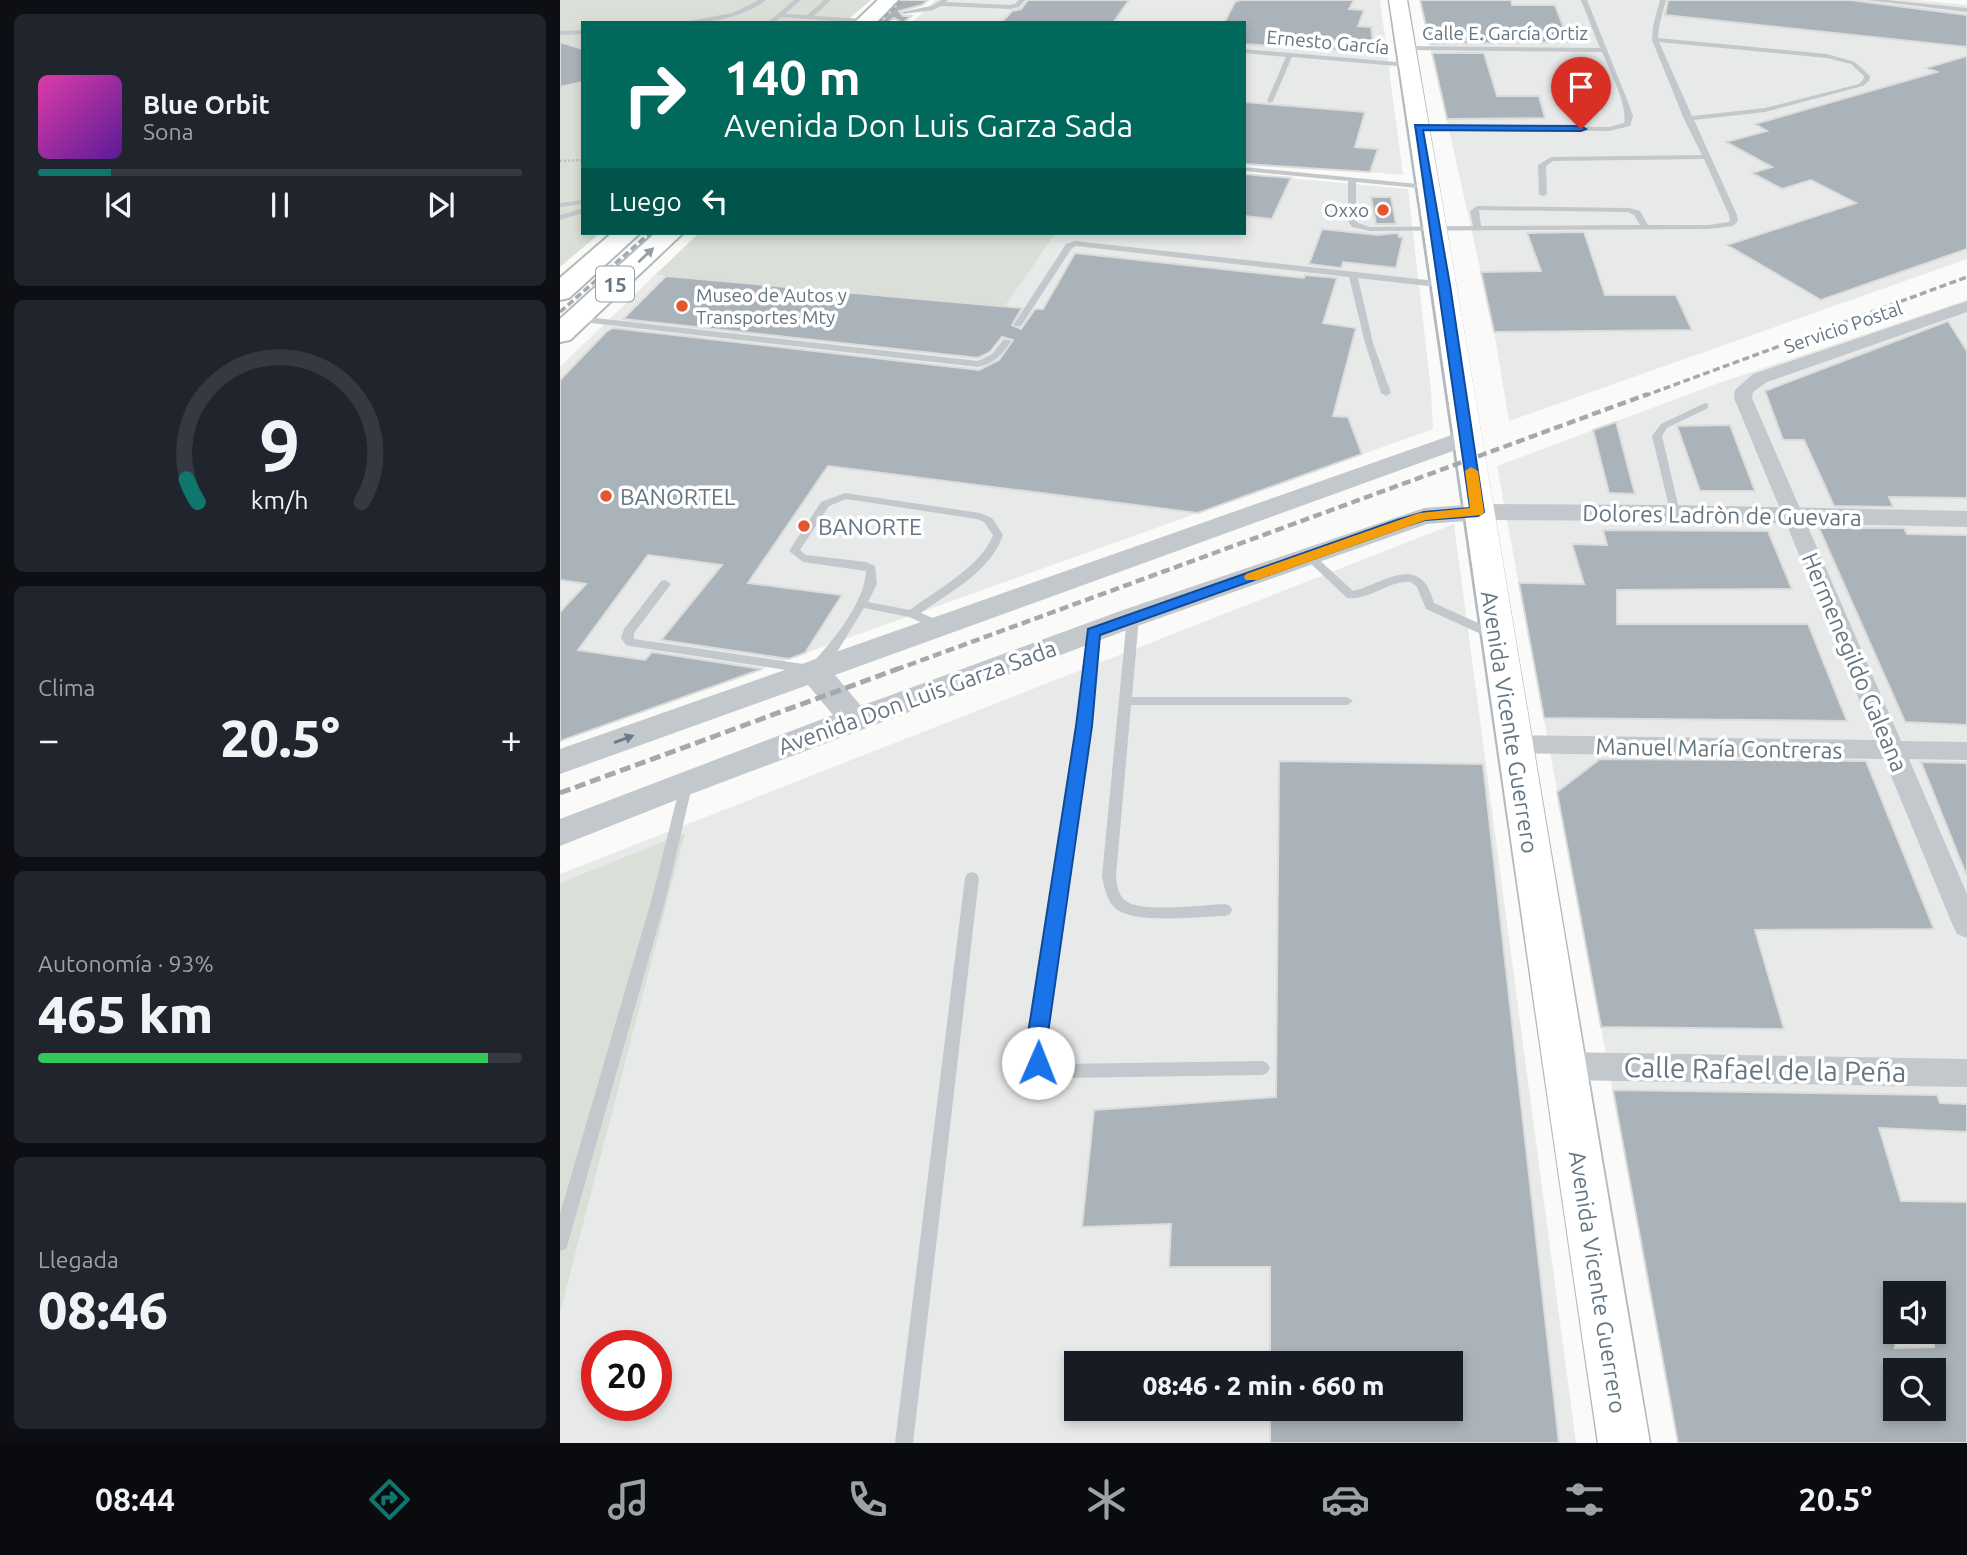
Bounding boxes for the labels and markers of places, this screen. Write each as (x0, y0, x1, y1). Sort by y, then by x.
pin (1551, 57, 1611, 129)
place label: Oxxo (1324, 199, 1369, 221)
marker: Oxxo (1375, 202, 1391, 218)
place label: Museo de Autos y Transportes Mty (696, 284, 847, 328)
marker: Museo de Autos y Transportes Mty (674, 298, 690, 314)
place label: BANORTEL (620, 484, 736, 509)
marker: BANORTEL (598, 488, 614, 504)
place label: BANORTE (818, 514, 922, 539)
marker: BANORTE (796, 518, 812, 534)

